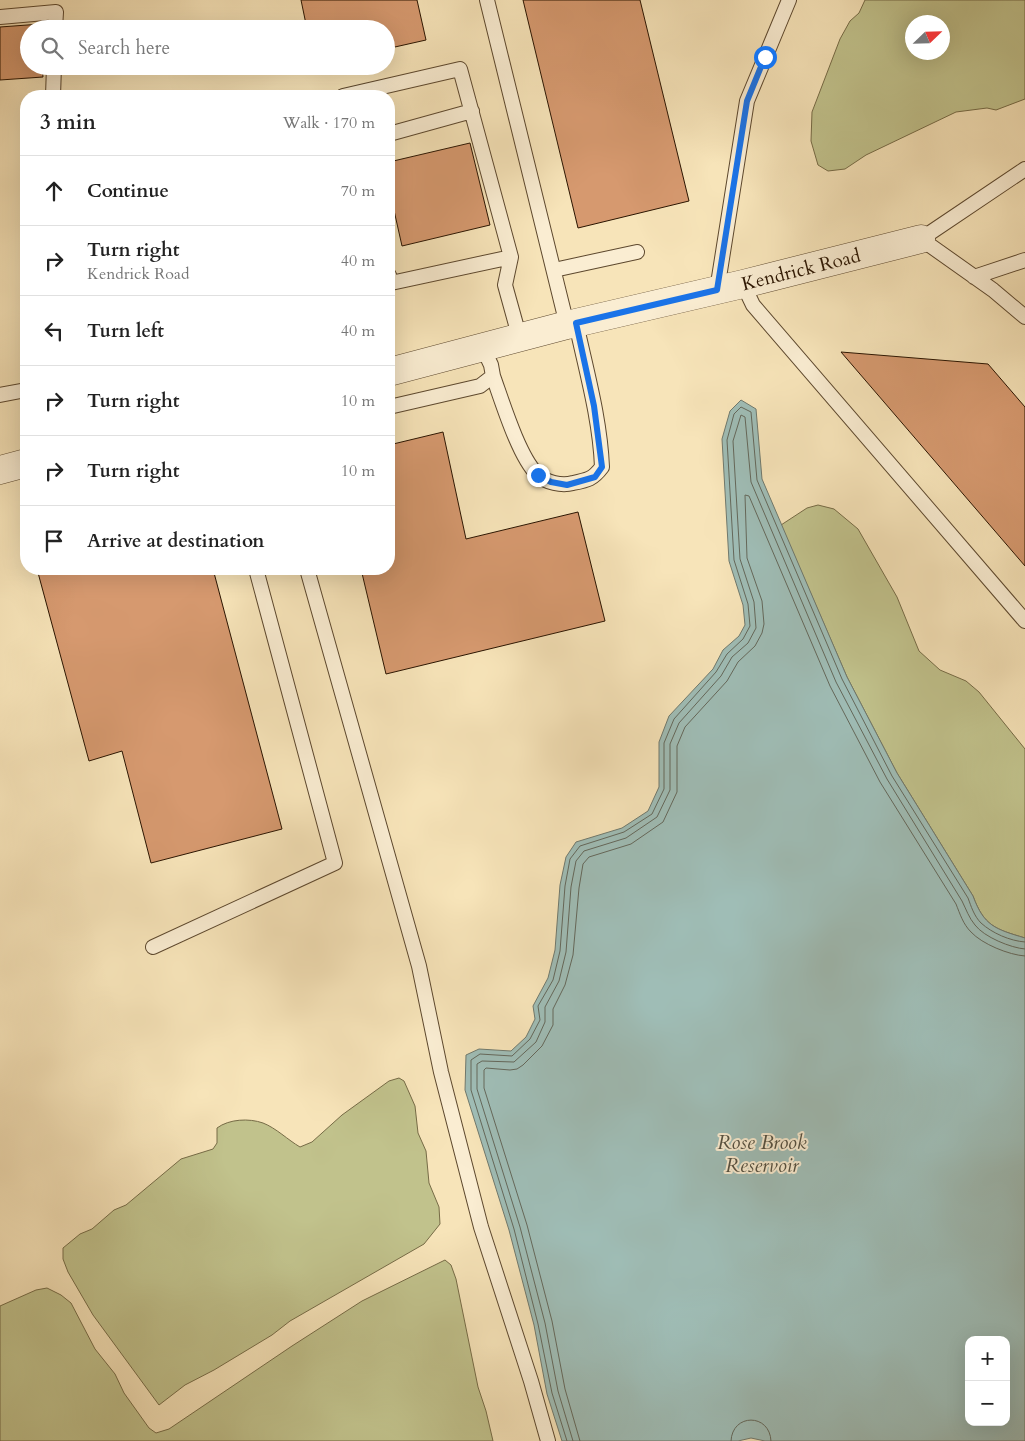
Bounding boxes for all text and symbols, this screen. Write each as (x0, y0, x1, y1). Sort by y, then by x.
north arrow (905, 15, 950, 60)
search box (20, 20, 395, 75)
icon: search (38, 34, 66, 62)
text: Search here (78, 35, 170, 61)
route start (754, 46, 777, 69)
text: 3 min (40, 108, 96, 137)
text: Walk · 170 m (283, 112, 375, 134)
icon: ahead (40, 177, 68, 205)
text: Continue (87, 178, 169, 204)
text: 70 m (341, 180, 375, 202)
text: Turn right (87, 237, 179, 263)
street label: Kendrick Road (739, 243, 863, 297)
icon: right (40, 247, 68, 275)
text: 40 m (341, 250, 375, 272)
text: Kendrick Road (87, 263, 189, 285)
icon: left (40, 317, 68, 345)
text: Turn left (87, 318, 164, 344)
text: 40 m (341, 320, 375, 342)
icon: right (40, 387, 68, 415)
text: Turn right (87, 388, 179, 414)
text: 10 m (341, 390, 375, 412)
icon: right (40, 457, 68, 485)
text: Turn right (87, 458, 179, 484)
text: 10 m (341, 460, 375, 482)
route end (527, 464, 550, 487)
icon: arrive (40, 527, 68, 555)
text: Arrive at destination (87, 528, 264, 554)
water label: Rose Brook Reservoir (717, 1129, 807, 1179)
map controls (965, 1336, 1010, 1426)
button: + (965, 1336, 1010, 1381)
button: − (965, 1381, 1010, 1426)

